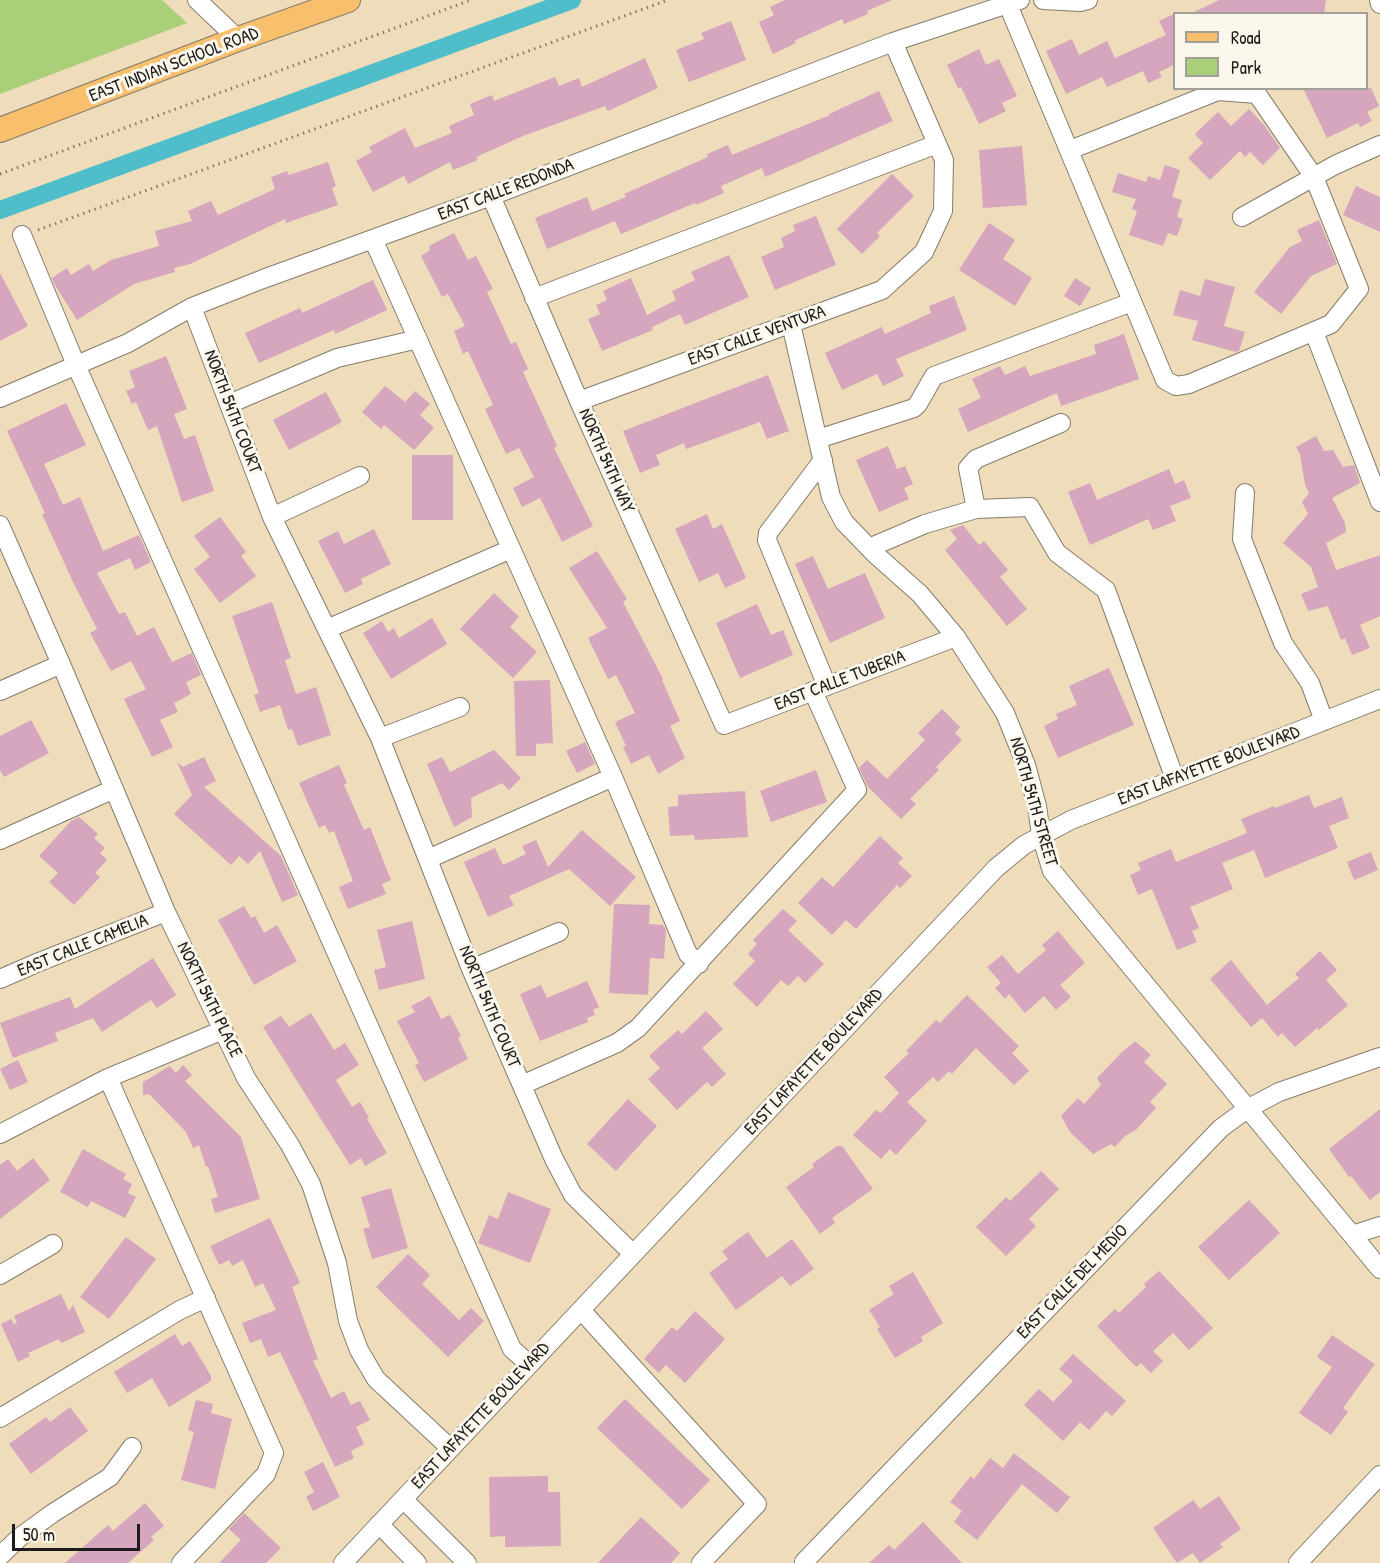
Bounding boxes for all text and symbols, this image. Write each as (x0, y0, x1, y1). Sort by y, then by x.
legend (1173, 12, 1368, 90)
street label: EAST INDIAN SCHOOL ROAD (86, 23, 262, 107)
text: Road (1231, 25, 1261, 50)
text: Park (1231, 55, 1261, 80)
street label: EAST CALLE REDONDA (435, 154, 577, 226)
street label: EAST CALLE VENTURA (685, 301, 829, 371)
street label: NORTH 54TH COURT (199, 347, 265, 477)
street label: NORTH 54TH WAY (573, 405, 639, 517)
street label: EAST CALLE TUBERIA (772, 646, 908, 716)
street label: EAST LAFAYETTE BOULEVARD (1115, 721, 1303, 811)
street label: NORTH 54TH STREET (1004, 735, 1062, 869)
street label: EAST CALLE CAMELIA (15, 910, 151, 982)
street label: NORTH 54TH PLACE (172, 939, 246, 1061)
street label: NORTH 54TH COURT (454, 943, 524, 1071)
street label: EAST LAFAYETTE BOULEVARD (740, 984, 888, 1140)
street label: EAST CALLE DEL MEDIO (1013, 1220, 1133, 1344)
street label: EAST LAFAYETTE BOULEVARD (407, 1338, 555, 1494)
scale bar (15, 1512, 142, 1550)
text: 50 m (23, 1522, 55, 1547)

